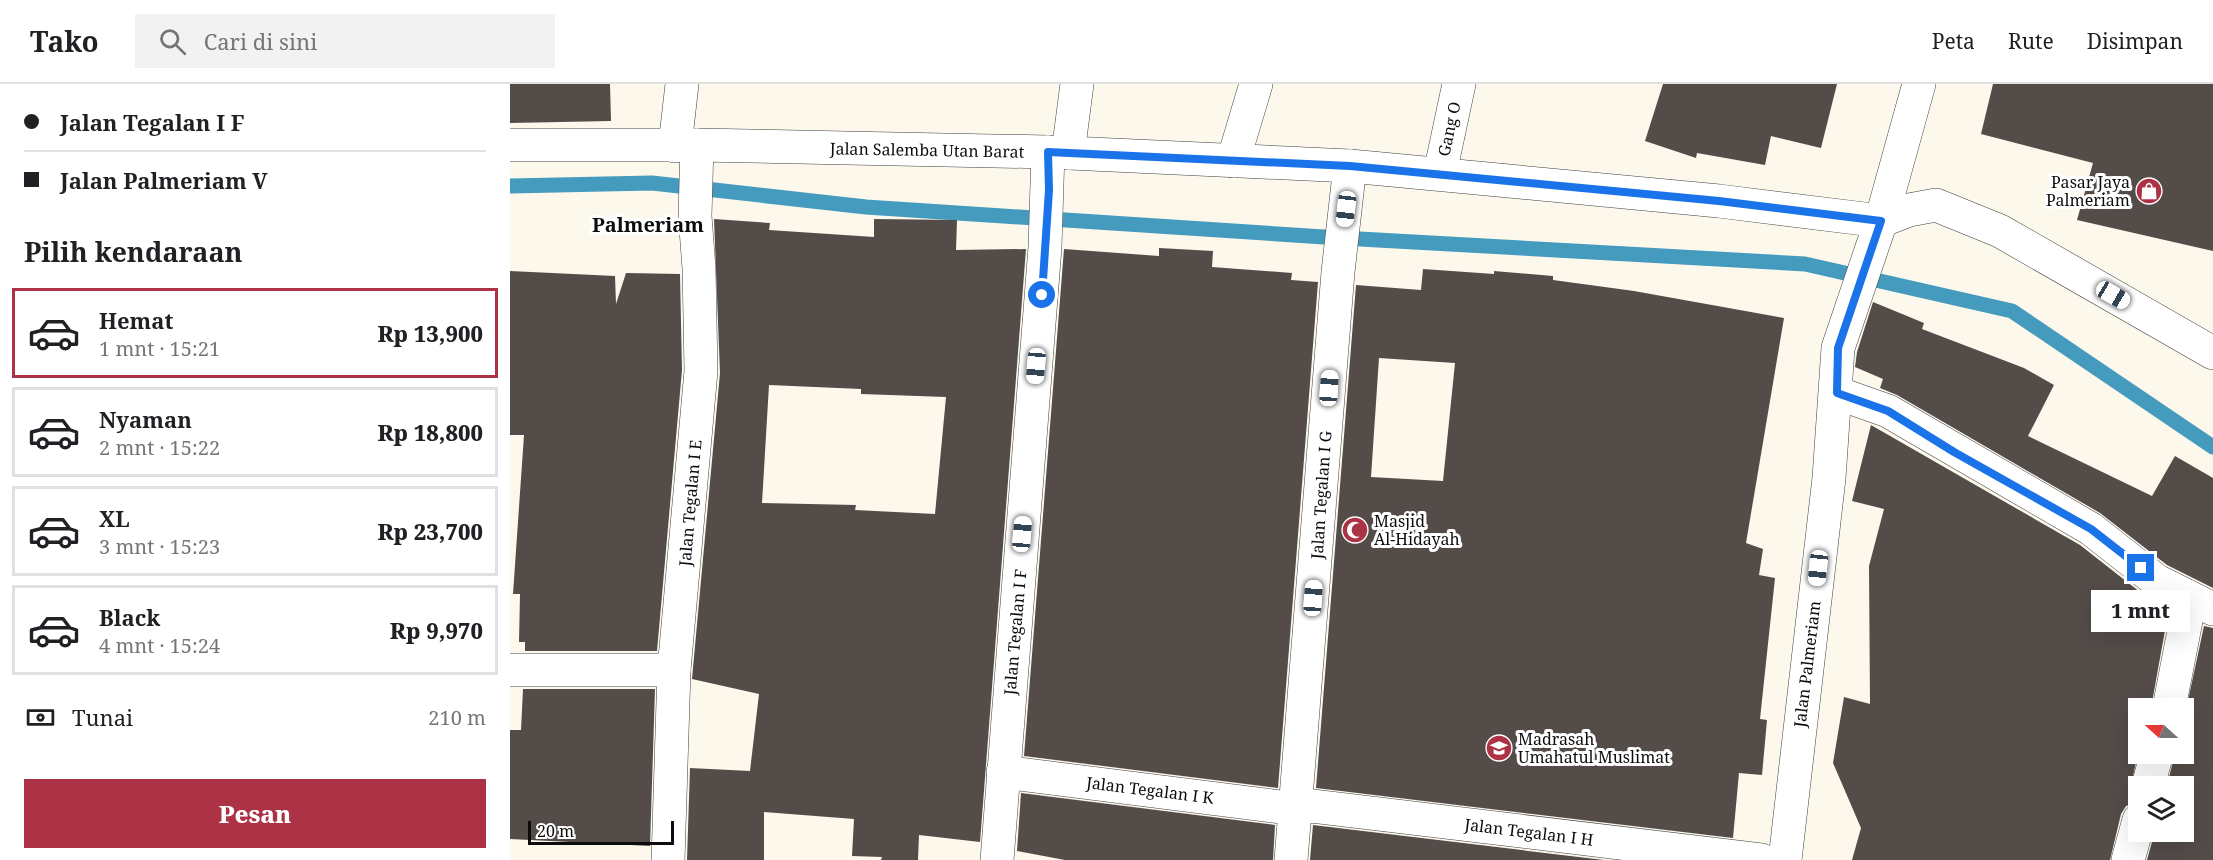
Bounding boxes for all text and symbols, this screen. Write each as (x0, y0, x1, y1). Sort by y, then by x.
search box (135, 14, 555, 68)
text: Tako (30, 22, 99, 60)
icon: search (156, 25, 189, 58)
text: Cari di sini (204, 26, 317, 56)
text: Peta (1932, 27, 1975, 55)
text: Rute (2008, 27, 2054, 55)
text: Disimpan (2087, 27, 2183, 55)
street label: Gang O (1432, 100, 1466, 158)
text: Jalan Tegalan I F (60, 107, 244, 137)
street label: Jalan Salemba Utan Barat (829, 137, 1025, 163)
text: Jalan Palmeriam V (60, 165, 268, 195)
place label: Pasar Jaya Palmeriam (2046, 171, 2130, 211)
shop icon: Pasar Jaya Palmeriam (2134, 176, 2164, 206)
car (1335, 190, 1357, 228)
district label: Palmeriam (592, 211, 704, 238)
text: Pilih kendaraan (24, 233, 243, 270)
car (2093, 278, 2133, 312)
route start (1028, 281, 1055, 308)
text: Hemat (99, 305, 173, 335)
icon: car (27, 306, 81, 360)
text: Rp 13,900 (377, 318, 483, 348)
text: 1 mnt · 15:21 (99, 335, 220, 362)
car (1025, 347, 1047, 385)
car (1319, 369, 1339, 407)
text: Nyaman (99, 404, 192, 434)
icon: car (27, 405, 81, 459)
text: Rp 18,800 (377, 417, 483, 447)
street label: Jalan Tegalan I G (1305, 430, 1336, 561)
text: 2 mnt · 15:22 (99, 434, 220, 461)
street label: Jalan Tegalan I E (673, 439, 706, 568)
text: XL (99, 503, 130, 533)
icon: car (27, 504, 81, 558)
place label: Masjid Al-Hidayah (1374, 510, 1460, 550)
car (1011, 515, 1033, 553)
mosque icon: Masjid Al-Hidayah (1340, 515, 1370, 545)
text: Rp 23,700 (377, 516, 483, 546)
text: 3 mnt · 15:23 (99, 533, 220, 560)
car (1807, 549, 1829, 587)
route end (2127, 554, 2154, 581)
street label: Jalan Tegalan I F (998, 568, 1031, 697)
car (1303, 579, 1323, 617)
callout: 1 mnt (2092, 589, 2190, 631)
text: 1 mnt (2111, 597, 2170, 624)
street label: Jalan Palmeriam (1788, 600, 1826, 729)
text: Black (99, 602, 160, 632)
icon: car (27, 603, 81, 657)
text: Rp 9,970 (390, 615, 483, 645)
text: 4 mnt · 15:24 (99, 632, 220, 659)
north arrow (2128, 698, 2194, 764)
map controls (2128, 698, 2194, 842)
icon: cash (24, 701, 57, 734)
text: Tunai (72, 702, 133, 732)
text: 210 m (428, 704, 486, 731)
place label: Madrasah Umahatul Muslimat (1518, 728, 1670, 768)
school or university icon: Madrasah Umahatul Muslimat (1484, 733, 1514, 763)
street label: Jalan Tegalan I K (1084, 771, 1216, 809)
button: layers (2128, 776, 2194, 842)
button: Pesan (24, 779, 486, 848)
street label: Jalan Tegalan I H (1462, 813, 1595, 851)
scale bar (528, 818, 674, 846)
text: 20 m (537, 820, 574, 842)

